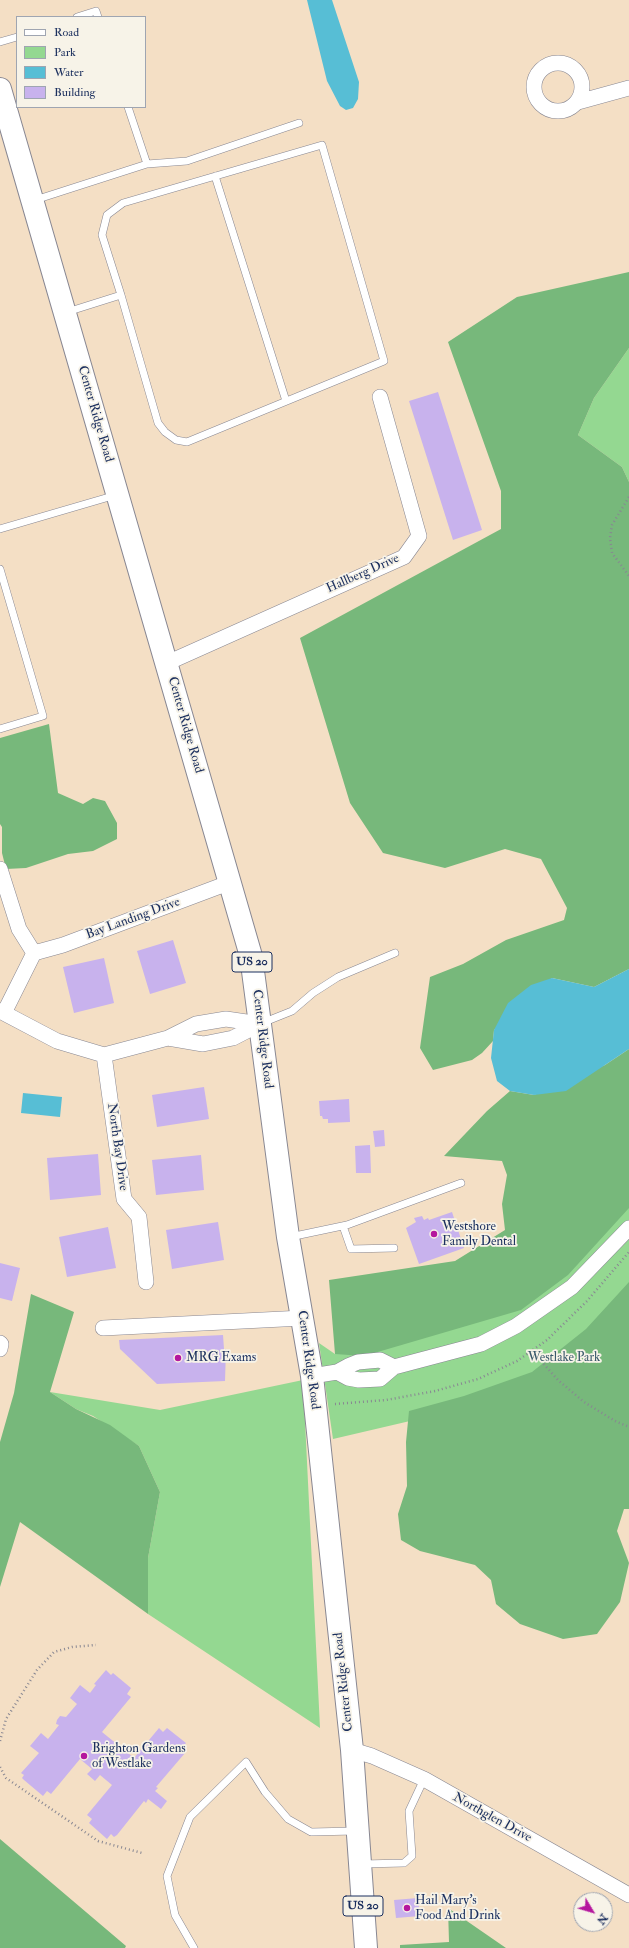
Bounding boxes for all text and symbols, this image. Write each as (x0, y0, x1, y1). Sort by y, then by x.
legend (16, 16, 146, 108)
text: Road (54, 25, 79, 40)
text: Park (54, 45, 76, 60)
text: Water (54, 65, 83, 80)
text: Building (54, 85, 95, 100)
street label: Center Ridge Road (74, 364, 116, 464)
street label: Hallberg Drive (324, 551, 402, 597)
street label: Center Ridge Road (164, 675, 206, 775)
street label: Bay Landing Drive (84, 895, 182, 943)
road number: US 20 (232, 952, 272, 972)
street label: Center Ridge Road (248, 989, 276, 1089)
street label: North Bay Drive (103, 1102, 131, 1192)
place label: Westshore Family Dental (442, 1219, 516, 1250)
marker: Westshore Family Dental (429, 1229, 439, 1239)
street label: Center Ridge Road (293, 1310, 323, 1410)
place label: MRG Exams (186, 1350, 256, 1366)
park label: Westlake Park (528, 1350, 600, 1366)
marker: MRG Exams (173, 1353, 183, 1363)
street label: Center Ridge Road (331, 1632, 357, 1732)
place label: Brighton Gardens of Westlake (92, 1741, 186, 1772)
marker: Brighton Gardens of Westlake (79, 1751, 89, 1761)
street label: Northglen Drive (450, 1790, 534, 1846)
north arrow (573, 1892, 613, 1932)
place label: Hail Mary's Food And Drink (415, 1893, 500, 1924)
road number: US 20 (343, 1896, 383, 1916)
marker: Hail Mary's Food And Drink (402, 1903, 412, 1913)
text: N (594, 1911, 610, 1927)

